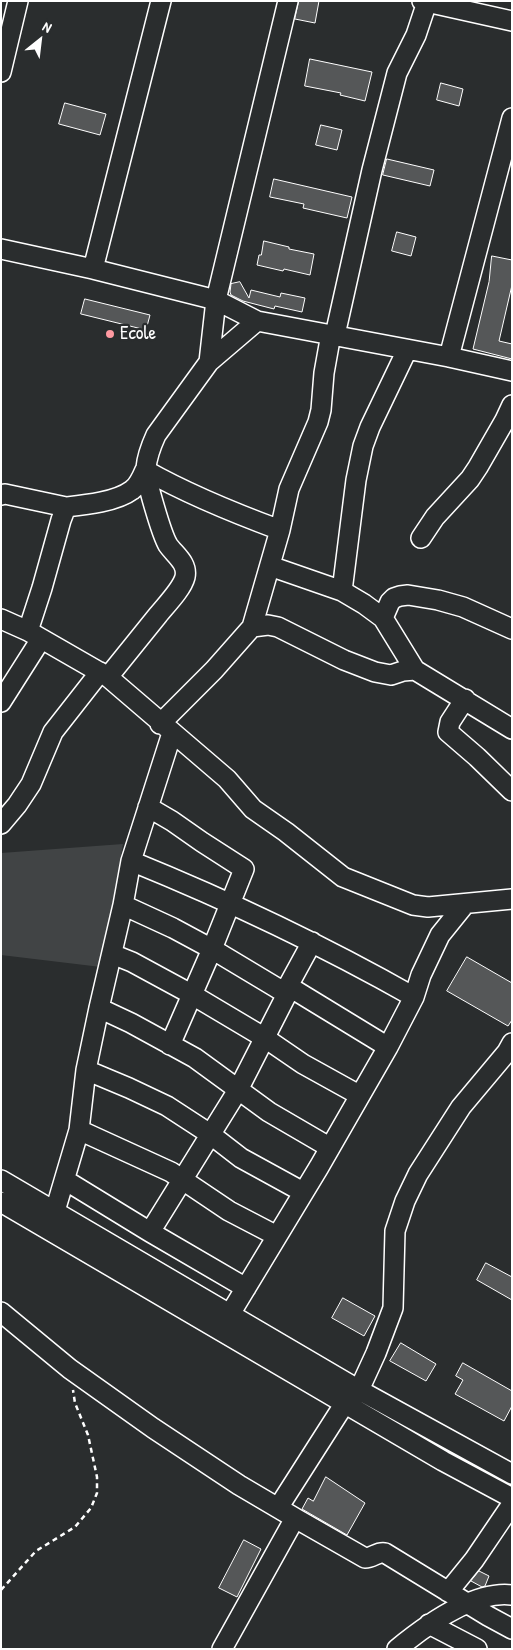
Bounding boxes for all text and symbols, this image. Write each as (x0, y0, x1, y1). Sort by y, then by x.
north arrow (15, 15, 65, 65)
text: N (40, 16, 55, 37)
place label: Ecole (120, 323, 156, 345)
marker: Ecole (104, 328, 116, 340)

